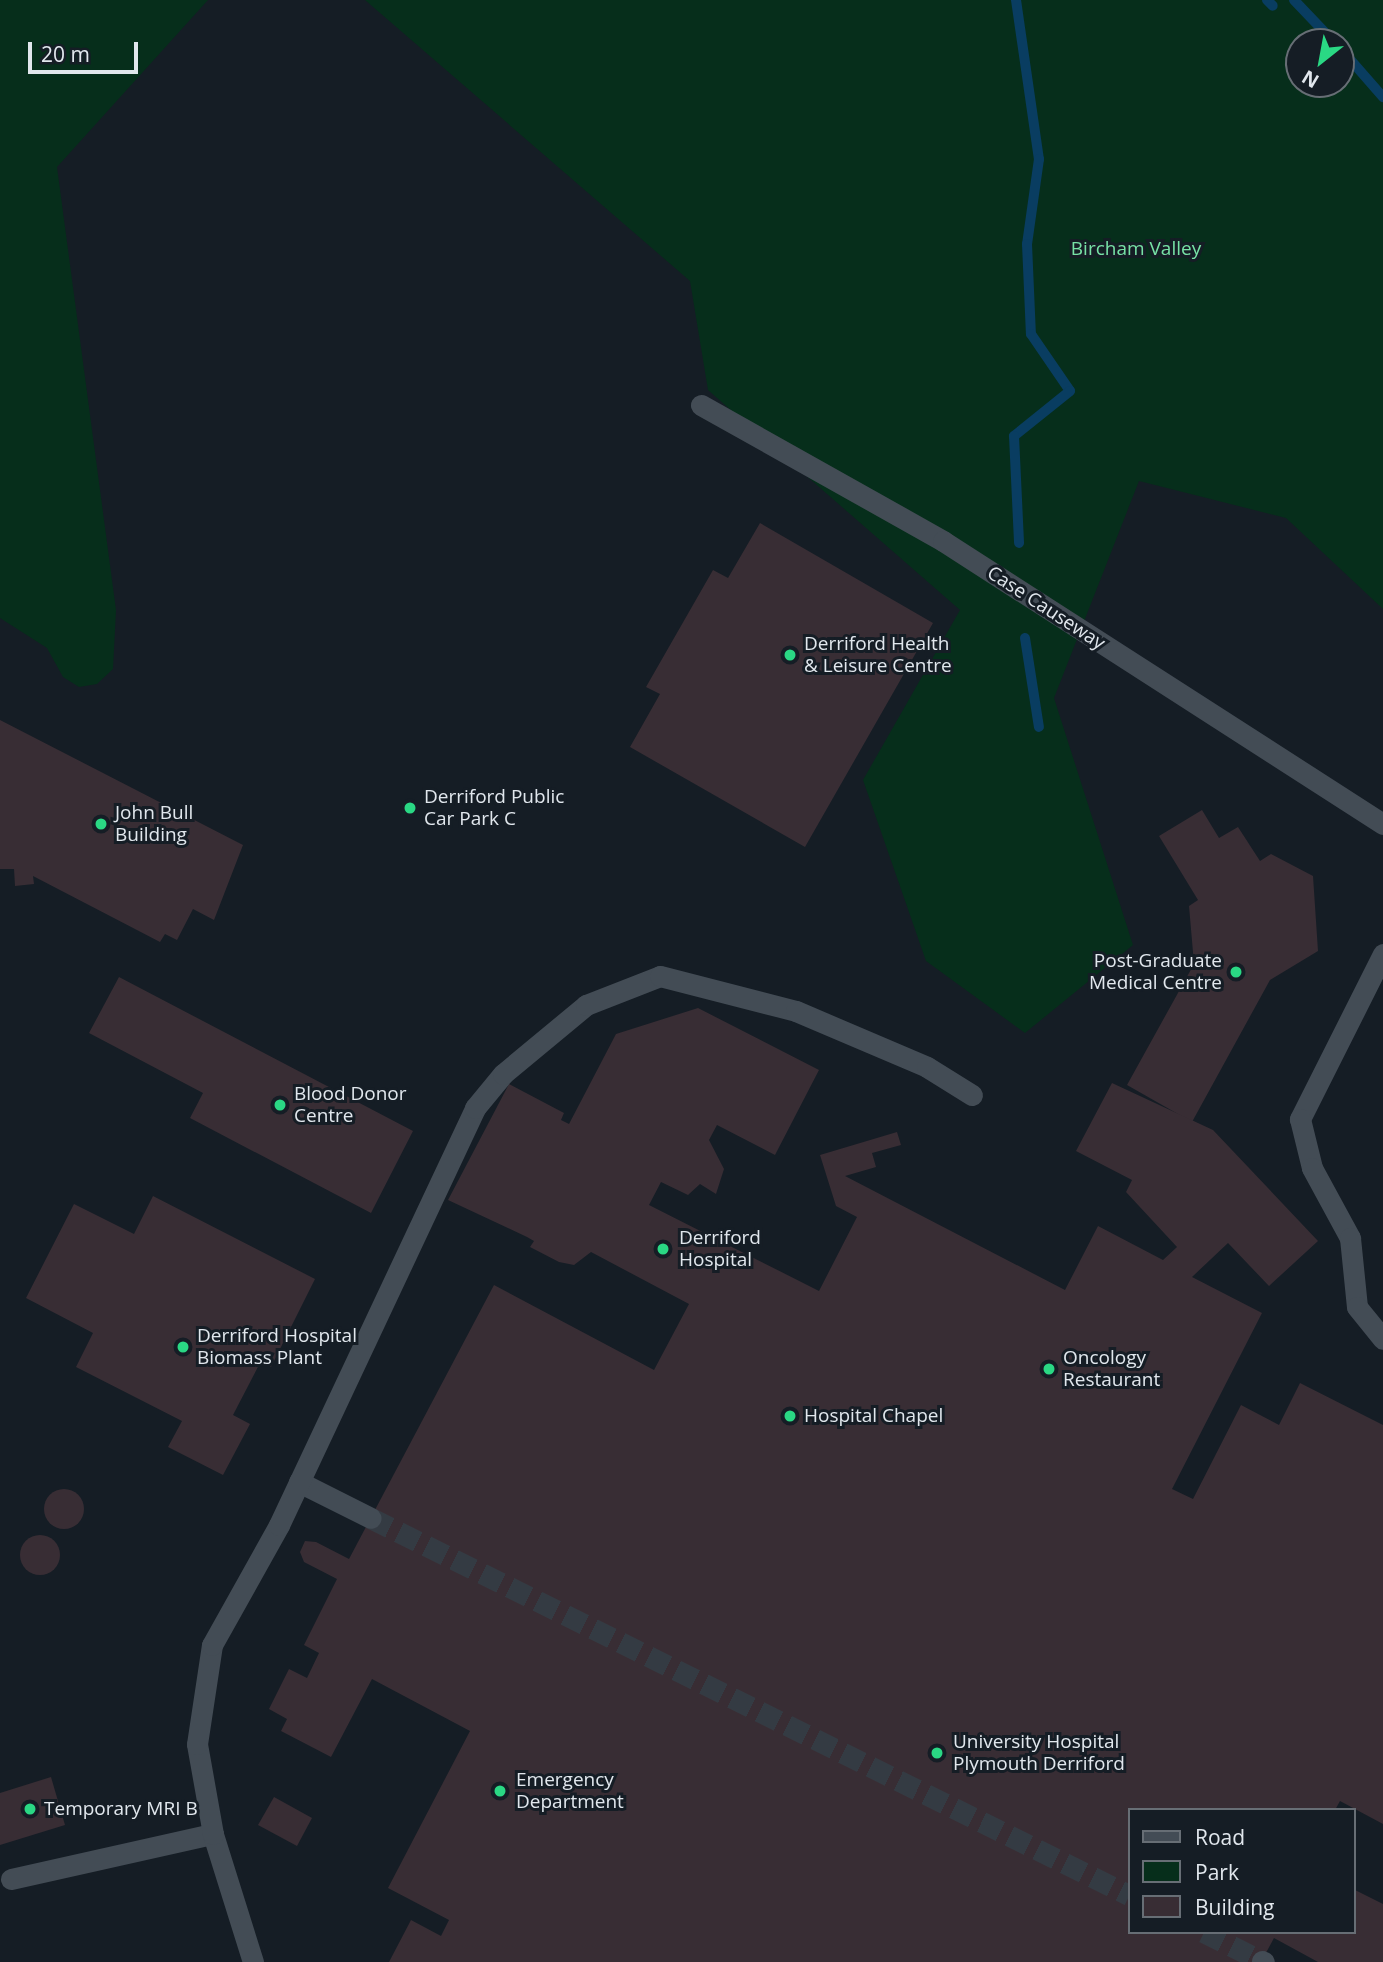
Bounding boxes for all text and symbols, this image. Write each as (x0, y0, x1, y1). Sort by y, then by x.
scale bar (32, 28, 142, 72)
north arrow (1285, 28, 1355, 98)
text: 20 m (41, 40, 90, 68)
text: N (1297, 64, 1324, 94)
park label: Bircham Valley (1071, 238, 1201, 260)
street label: Case Causeway (983, 561, 1109, 655)
place label: Derriford Health & Leisure Centre (804, 633, 952, 677)
marker: Derriford Health & Leisure Centre (782, 647, 798, 663)
place label: Derriford Public Car Park C (424, 786, 564, 830)
marker: Derriford Public Car Park C (402, 800, 418, 816)
place label: John Bull Building (115, 802, 193, 846)
marker: John Bull Building (93, 816, 109, 832)
place label: Post-Graduate Medical Centre (1089, 950, 1222, 994)
marker: Post-Graduate Medical Centre (1228, 964, 1244, 980)
place label: Blood Donor Centre (294, 1083, 407, 1127)
marker: Blood Donor Centre (272, 1097, 288, 1113)
place label: Derriford Hospital (679, 1227, 761, 1271)
marker: Derriford Hospital (653, 1239, 673, 1259)
place label: Derriford Hospital Biomass Plant (197, 1325, 357, 1369)
marker: Derriford Hospital Biomass Plant (175, 1339, 191, 1355)
place label: Oncology Restaurant (1063, 1347, 1160, 1391)
marker: Oncology Restaurant (1041, 1361, 1057, 1377)
place label: Hospital Chapel (804, 1405, 943, 1427)
marker: Hospital Chapel (782, 1408, 798, 1424)
place label: University Hospital Plymouth Derriford (953, 1731, 1125, 1775)
marker: University Hospital Plymouth Derriford (927, 1743, 947, 1763)
place label: Emergency Department (516, 1769, 624, 1813)
marker: Emergency Department (490, 1781, 510, 1801)
place label: Temporary MRI B (44, 1798, 198, 1820)
marker: Temporary MRI B (22, 1801, 38, 1817)
legend (1128, 1808, 1355, 1934)
text: Road (1195, 1823, 1245, 1851)
text: Park (1195, 1858, 1239, 1886)
text: Building (1195, 1893, 1274, 1921)

